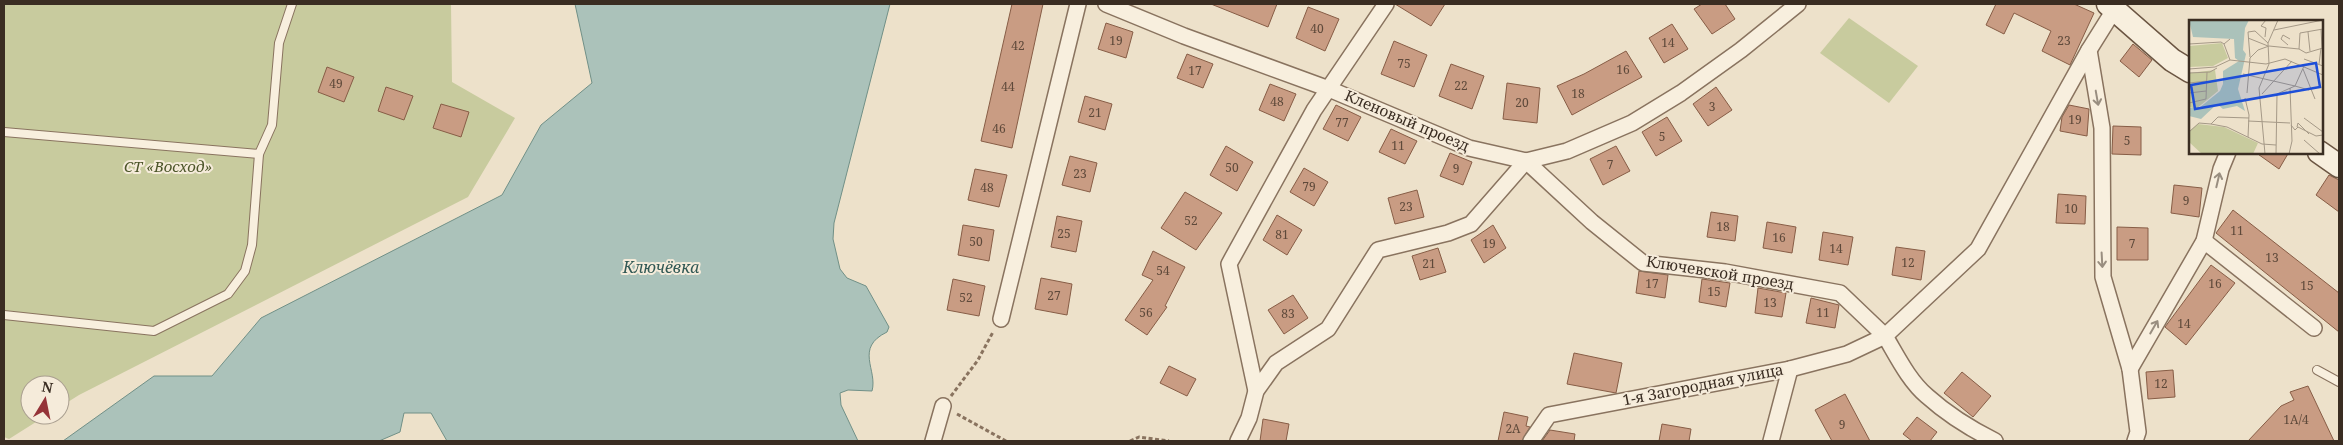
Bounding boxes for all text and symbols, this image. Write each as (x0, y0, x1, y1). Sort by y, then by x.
house number: 40 (1310, 20, 1324, 37)
inset map (2189, 20, 2323, 154)
house number: 19 (1109, 32, 1123, 49)
house number: 23 (2057, 32, 2071, 49)
house number: 14 (1661, 34, 1675, 51)
house number: 42 (1011, 37, 1025, 54)
house number: 75 (1397, 55, 1411, 72)
house number: 16 (1616, 61, 1630, 78)
house number: 17 (1188, 62, 1202, 79)
house number: 49 (329, 75, 343, 92)
house number: 22 (1454, 77, 1468, 94)
house number: 44 (1001, 78, 1015, 95)
street label: Кленовый проезд (1342, 85, 1473, 155)
house number: 18 (1571, 85, 1585, 102)
one-way arrow (2092, 89, 2102, 105)
house number: 48 (1270, 93, 1284, 110)
house number: 20 (1515, 94, 1529, 111)
house number: 3 (1709, 98, 1716, 115)
house number: 21 (1088, 104, 1102, 121)
house number: 19 (2068, 111, 2082, 128)
house number: 77 (1335, 114, 1349, 131)
house number: 46 (992, 120, 1006, 137)
house number: 5 (1659, 128, 1665, 145)
house number: 5 (2124, 132, 2130, 149)
house number: 11 (1391, 137, 1405, 154)
park label: СТ «Восход» (124, 156, 212, 176)
house number: 7 (1607, 156, 1614, 173)
house number: 50 (1225, 159, 1239, 176)
house number: 9 (1453, 160, 1459, 177)
house number: 23 (1073, 165, 1087, 182)
one-way arrow (2214, 172, 2223, 188)
house number: 79 (1302, 178, 1316, 195)
house number: 48 (980, 179, 994, 196)
house number: 9 (2183, 192, 2189, 209)
house number: 23 (1399, 198, 1413, 215)
house number: 10 (2064, 200, 2078, 217)
house number: 52 (1184, 212, 1198, 229)
house number: 18 (1716, 218, 1730, 235)
house number: 11 (2230, 222, 2244, 239)
house number: 25 (1057, 225, 1071, 242)
house number: 81 (1275, 226, 1289, 243)
house number: 16 (1772, 229, 1786, 246)
house number: 50 (969, 233, 983, 250)
house number: 19 (1482, 235, 1496, 252)
house number: 7 (2129, 235, 2136, 252)
house number: 14 (1829, 240, 1843, 257)
house number: 13 (2265, 249, 2279, 266)
street label: Ключевской проезд (1645, 250, 1796, 294)
one-way arrow (2097, 251, 2106, 267)
house number: 12 (1901, 254, 1915, 271)
house number: 21 (1422, 255, 1436, 272)
water label: Ключёвка (622, 256, 699, 278)
house number: 54 (1156, 262, 1170, 279)
house number: 17 (1645, 275, 1659, 292)
house number: 16 (2208, 275, 2222, 292)
house number: 15 (2300, 277, 2314, 294)
house number: 15 (1707, 283, 1721, 300)
house number: 27 (1047, 287, 1061, 304)
house number: 52 (959, 289, 973, 306)
house number: 13 (1763, 294, 1777, 311)
house number: 56 (1139, 304, 1153, 321)
house number: 11 (1816, 304, 1830, 321)
house number: 83 (1281, 305, 1295, 322)
house number: 14 (2177, 315, 2191, 332)
one-way arrow (2150, 321, 2160, 335)
street label: 1-я Загородная улица (1621, 359, 1785, 409)
north arrow (20, 375, 70, 425)
house number: 12 (2154, 375, 2168, 392)
text: N (40, 376, 54, 397)
house number: 1А/4 (2283, 411, 2309, 428)
house number: 9 (1839, 416, 1845, 433)
house number: 2А (1505, 420, 1521, 437)

